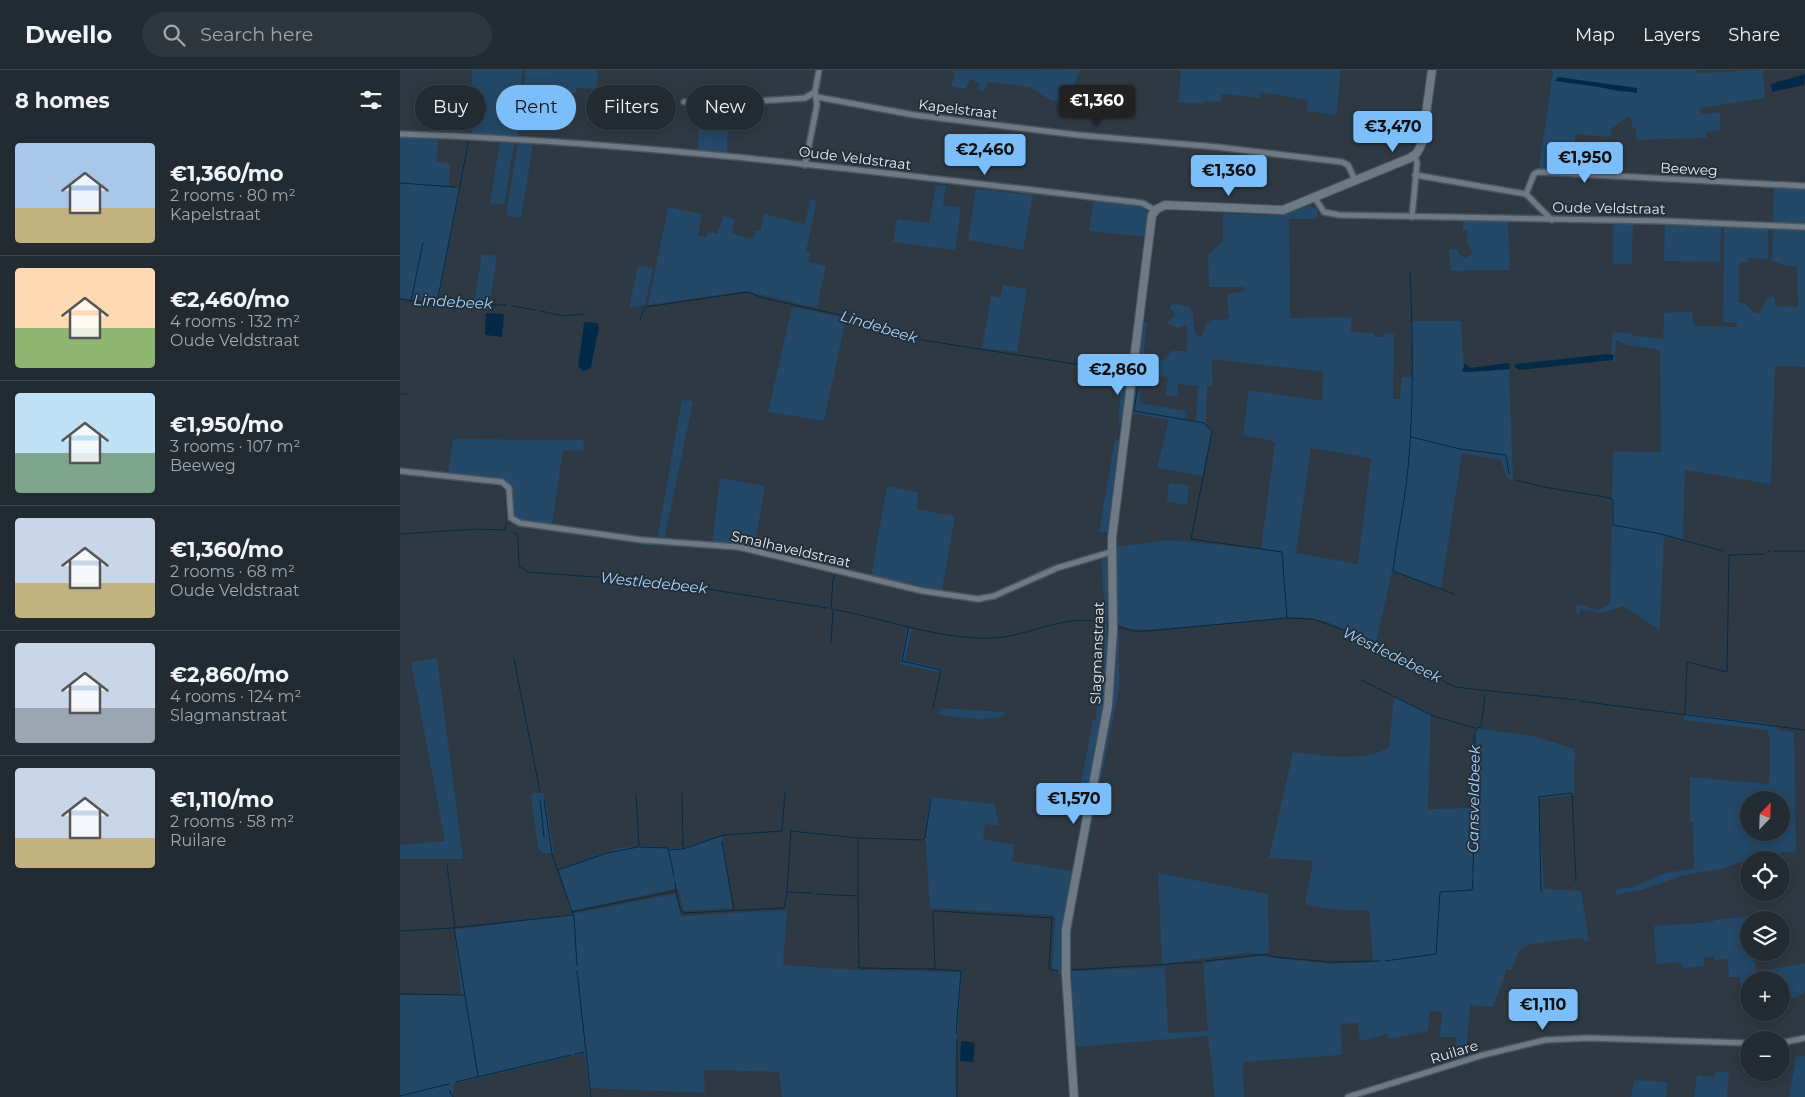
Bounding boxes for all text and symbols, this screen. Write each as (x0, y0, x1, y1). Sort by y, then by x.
search box (142, 12, 492, 57)
text: Dwello (25, 20, 112, 49)
icon: search (160, 21, 188, 49)
text: Search here (200, 23, 313, 46)
text: Map (1575, 24, 1615, 46)
text: Layers (1643, 24, 1700, 46)
text: Share (1728, 24, 1780, 46)
chip: Buy (415, 85, 486, 130)
chip: Rent (496, 85, 576, 130)
chip: Filters (586, 85, 676, 130)
chip: New (686, 85, 764, 130)
pin: €1,360 (1056, 85, 1138, 127)
icon: filters (357, 86, 385, 114)
text: 8 homes (15, 88, 110, 113)
text: €1,360 (1070, 91, 1124, 110)
street label: Kapelstraat (917, 95, 999, 123)
pin: €3,470 (1352, 111, 1434, 153)
text: €3,470 (1364, 117, 1422, 136)
pin: €2,460 (944, 134, 1026, 176)
text: €2,460 (956, 140, 1014, 159)
street label: Oude Veldstraat (798, 142, 913, 174)
pin: €1,950 (1544, 142, 1626, 184)
text: €1,950 (1558, 148, 1612, 167)
pin: €1,360 (1188, 154, 1270, 197)
street label: Beeweg (1660, 159, 1718, 179)
text: €1,360/mo (170, 161, 284, 186)
text: €1,360 (1202, 161, 1256, 180)
icon: home (55, 163, 115, 223)
text: 2 rooms · 80 m² (170, 186, 296, 205)
street label: Oude Veldstraat (1552, 198, 1666, 218)
text: Kapelstraat (170, 205, 261, 224)
text: €2,460/mo (170, 287, 290, 312)
icon: home (55, 288, 115, 348)
water label: Lindebeek (413, 290, 494, 313)
water label: Lindebeek (838, 306, 921, 348)
text: 4 rooms · 132 m² (170, 312, 300, 331)
text: Oude Veldstraat (170, 331, 299, 350)
pin: €2,860 (1077, 354, 1159, 396)
text: €2,860 (1089, 360, 1147, 379)
text: €1,950/mo (170, 412, 283, 437)
icon: home (55, 413, 115, 473)
text: 3 rooms · 107 m² (170, 437, 300, 456)
text: Beeweg (170, 456, 236, 475)
street label: Smalhaveldstraat (730, 527, 853, 572)
text: €1,360/mo (170, 537, 284, 562)
icon: home (55, 538, 115, 598)
text: 2 rooms · 68 m² (170, 562, 295, 581)
water label: Westledebeek (600, 567, 710, 598)
text: Oude Veldstraat (170, 581, 299, 600)
street label: Slagmanstraat (1086, 601, 1108, 705)
water label: Westledebeek (1340, 622, 1446, 687)
text: €2,860/mo (170, 662, 289, 687)
icon: home (55, 663, 115, 723)
text: 4 rooms · 124 m² (170, 687, 301, 706)
text: Slagmanstraat (170, 706, 287, 725)
water label: Gansveldbeek (1463, 744, 1484, 853)
pin: €1,570 (1033, 782, 1115, 825)
text: €1,110/mo (170, 787, 274, 812)
icon: home (55, 788, 115, 848)
text: €1,570 (1047, 789, 1101, 808)
north arrow (1740, 791, 1790, 841)
map controls (1740, 791, 1790, 1081)
text: 2 rooms · 58 m² (170, 812, 294, 831)
text: Ruilare (170, 831, 226, 850)
button: locate (1740, 851, 1790, 901)
button: layers (1740, 911, 1790, 961)
button: + (1740, 971, 1790, 1021)
pin: €1,110 (1502, 988, 1584, 1031)
text: €1,110 (1520, 995, 1566, 1014)
button: − (1740, 1031, 1790, 1081)
street label: Ruilare (1428, 1036, 1480, 1068)

